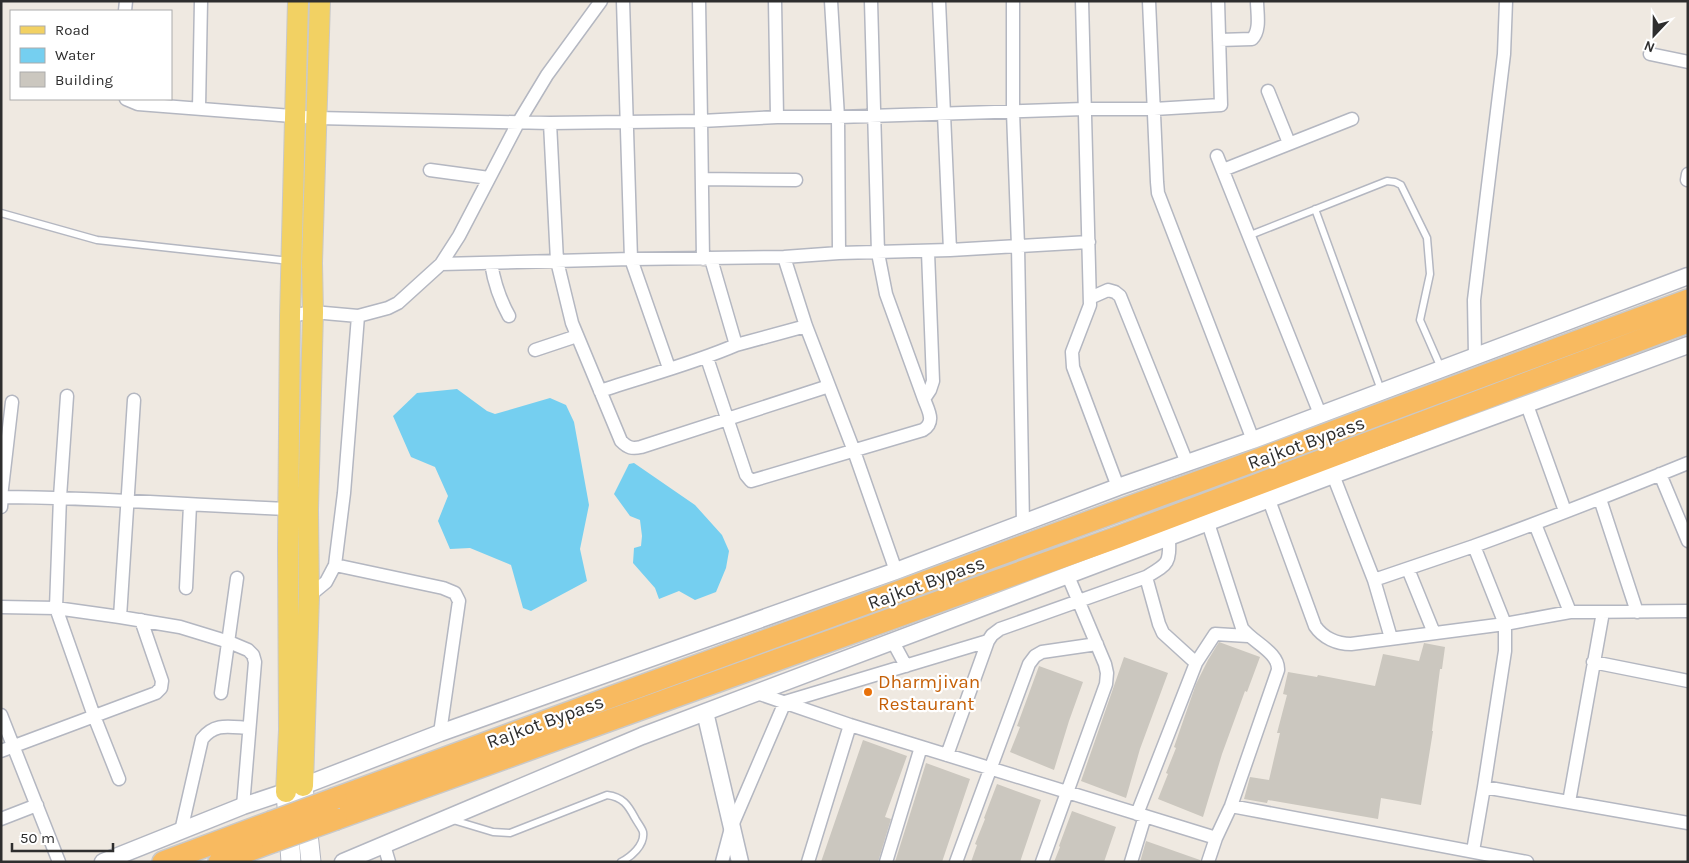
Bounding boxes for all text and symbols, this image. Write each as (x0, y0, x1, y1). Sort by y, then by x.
legend (10, 10, 172, 100)
north arrow (1629, 10, 1679, 60)
text: Road (55, 21, 90, 39)
text: N (1641, 37, 1657, 56)
text: Water (55, 46, 96, 64)
text: Building (55, 71, 113, 89)
street label: Rajkot Bypass (1245, 412, 1368, 474)
street label: Rajkot Bypass (865, 552, 988, 614)
place label: Dharmjivan Restaurant (878, 671, 980, 715)
marker: Dharmjivan Restaurant (862, 686, 874, 698)
street label: Rajkot Bypass (484, 691, 607, 753)
scale bar (12, 820, 114, 852)
text: 50 m (20, 829, 55, 847)

